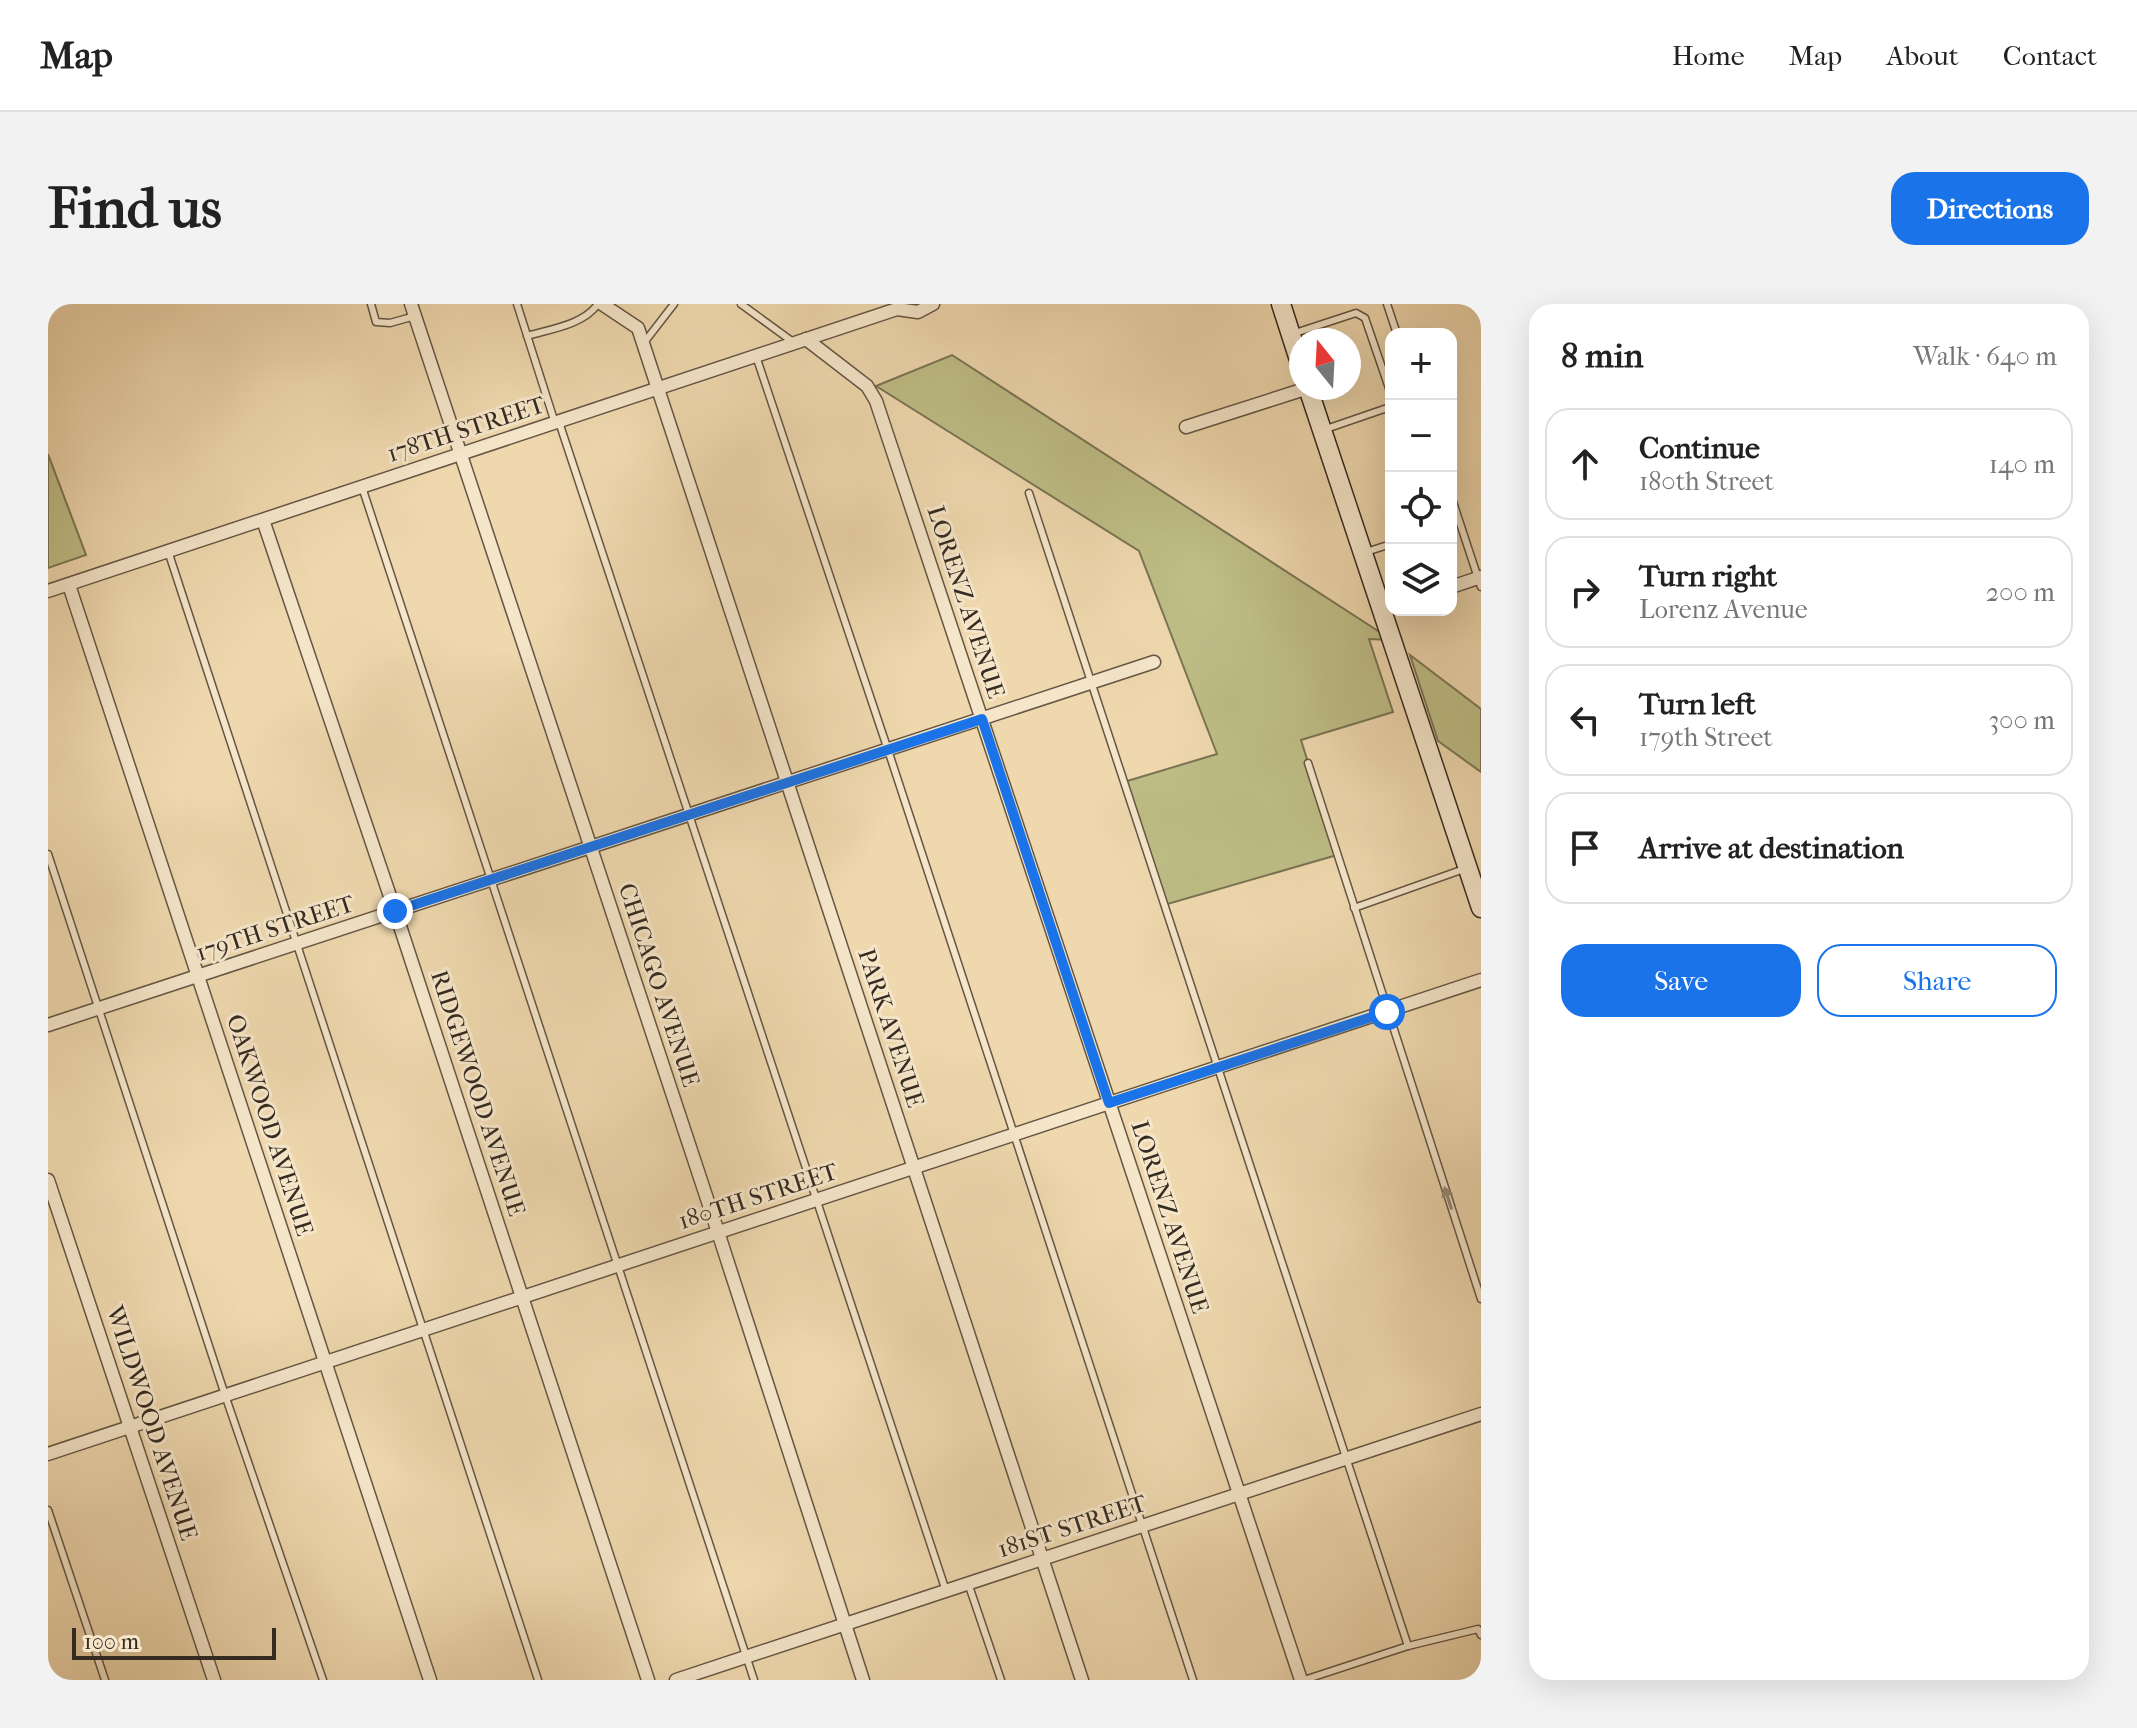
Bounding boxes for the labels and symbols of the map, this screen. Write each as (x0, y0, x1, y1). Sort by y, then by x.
north arrow (1289, 328, 1361, 400)
street label: 178TH STREET (384, 390, 549, 468)
street label: LORENZ AVENUE (922, 502, 1010, 702)
street label: CHICAGO AVENUE (613, 880, 705, 1090)
street label: 179TH STREET (192, 889, 358, 967)
route end (377, 893, 413, 929)
street label: PARK AVENUE (852, 945, 930, 1111)
street label: RIDGEWOOD AVENUE (425, 967, 531, 1219)
route start (1369, 994, 1405, 1030)
street label: OAKWOOD AVENUE (221, 1011, 319, 1239)
street label: LORENZ AVENUE (1126, 1117, 1214, 1317)
street label: 180TH STREET (675, 1157, 842, 1235)
one-way arrow (1441, 1186, 1454, 1210)
street label: WILDWOOD AVENUE (101, 1301, 203, 1544)
street label: 181ST STREET (994, 1489, 1151, 1563)
scale bar (72, 1624, 276, 1660)

